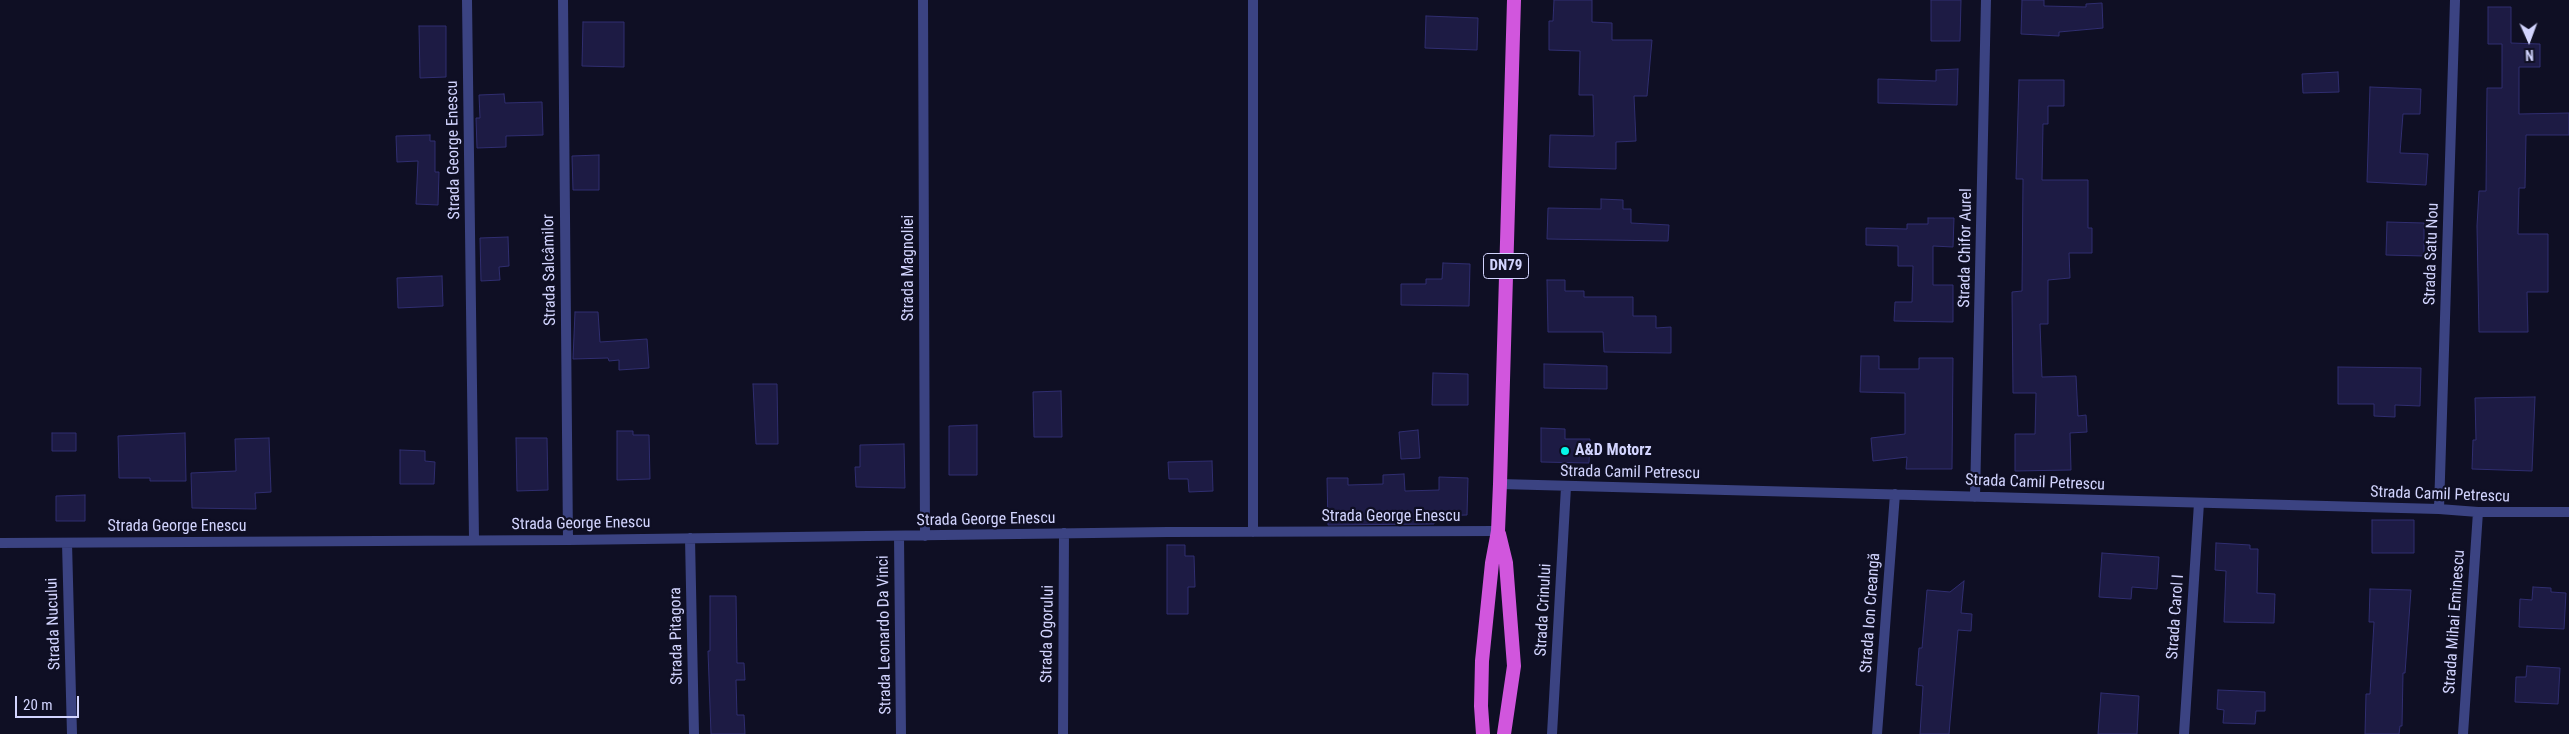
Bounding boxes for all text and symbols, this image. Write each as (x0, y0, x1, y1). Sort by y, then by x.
north arrow (2504, 15, 2554, 65)
text: N (2525, 47, 2534, 63)
street label: Strada George Enescu (443, 80, 465, 220)
street label: Strada Chifor Aurel (1955, 188, 1977, 308)
street label: Strada Satu Nou (2421, 203, 2443, 305)
street label: Strada Salcâmilor (539, 214, 561, 326)
street label: Strada Magnoliei (899, 215, 919, 321)
road number: DN79 (1484, 254, 1528, 278)
place label: A&D Motorz (1575, 441, 1652, 461)
marker: A&D Motorz (1559, 445, 1571, 457)
street label: Strada Camil Petrescu (1560, 462, 1700, 484)
street label: Strada Camil Petrescu (1965, 471, 2105, 495)
street label: Strada Camil Petrescu (2370, 483, 2510, 507)
street label: Strada George Enescu (1322, 507, 1460, 527)
street label: Strada George Enescu (916, 509, 1056, 531)
street label: Strada George Enescu (511, 513, 651, 535)
street label: Strada George Enescu (108, 517, 246, 537)
street label: Strada Mihai Eminescu (2440, 549, 2470, 695)
street label: Strada Ion Creangă (1857, 552, 1885, 674)
street label: Strada Leonardo Da Vinci (874, 555, 896, 715)
street label: Strada Crinului (1532, 563, 1556, 657)
street label: Strada Carol I (2163, 574, 2189, 660)
street label: Strada Nucului (43, 578, 65, 670)
street label: Strada Ogorului (1038, 585, 1058, 683)
street label: Strada Pitagora (667, 587, 687, 685)
scale bar (18, 686, 81, 718)
text: 20 m (23, 696, 53, 714)

